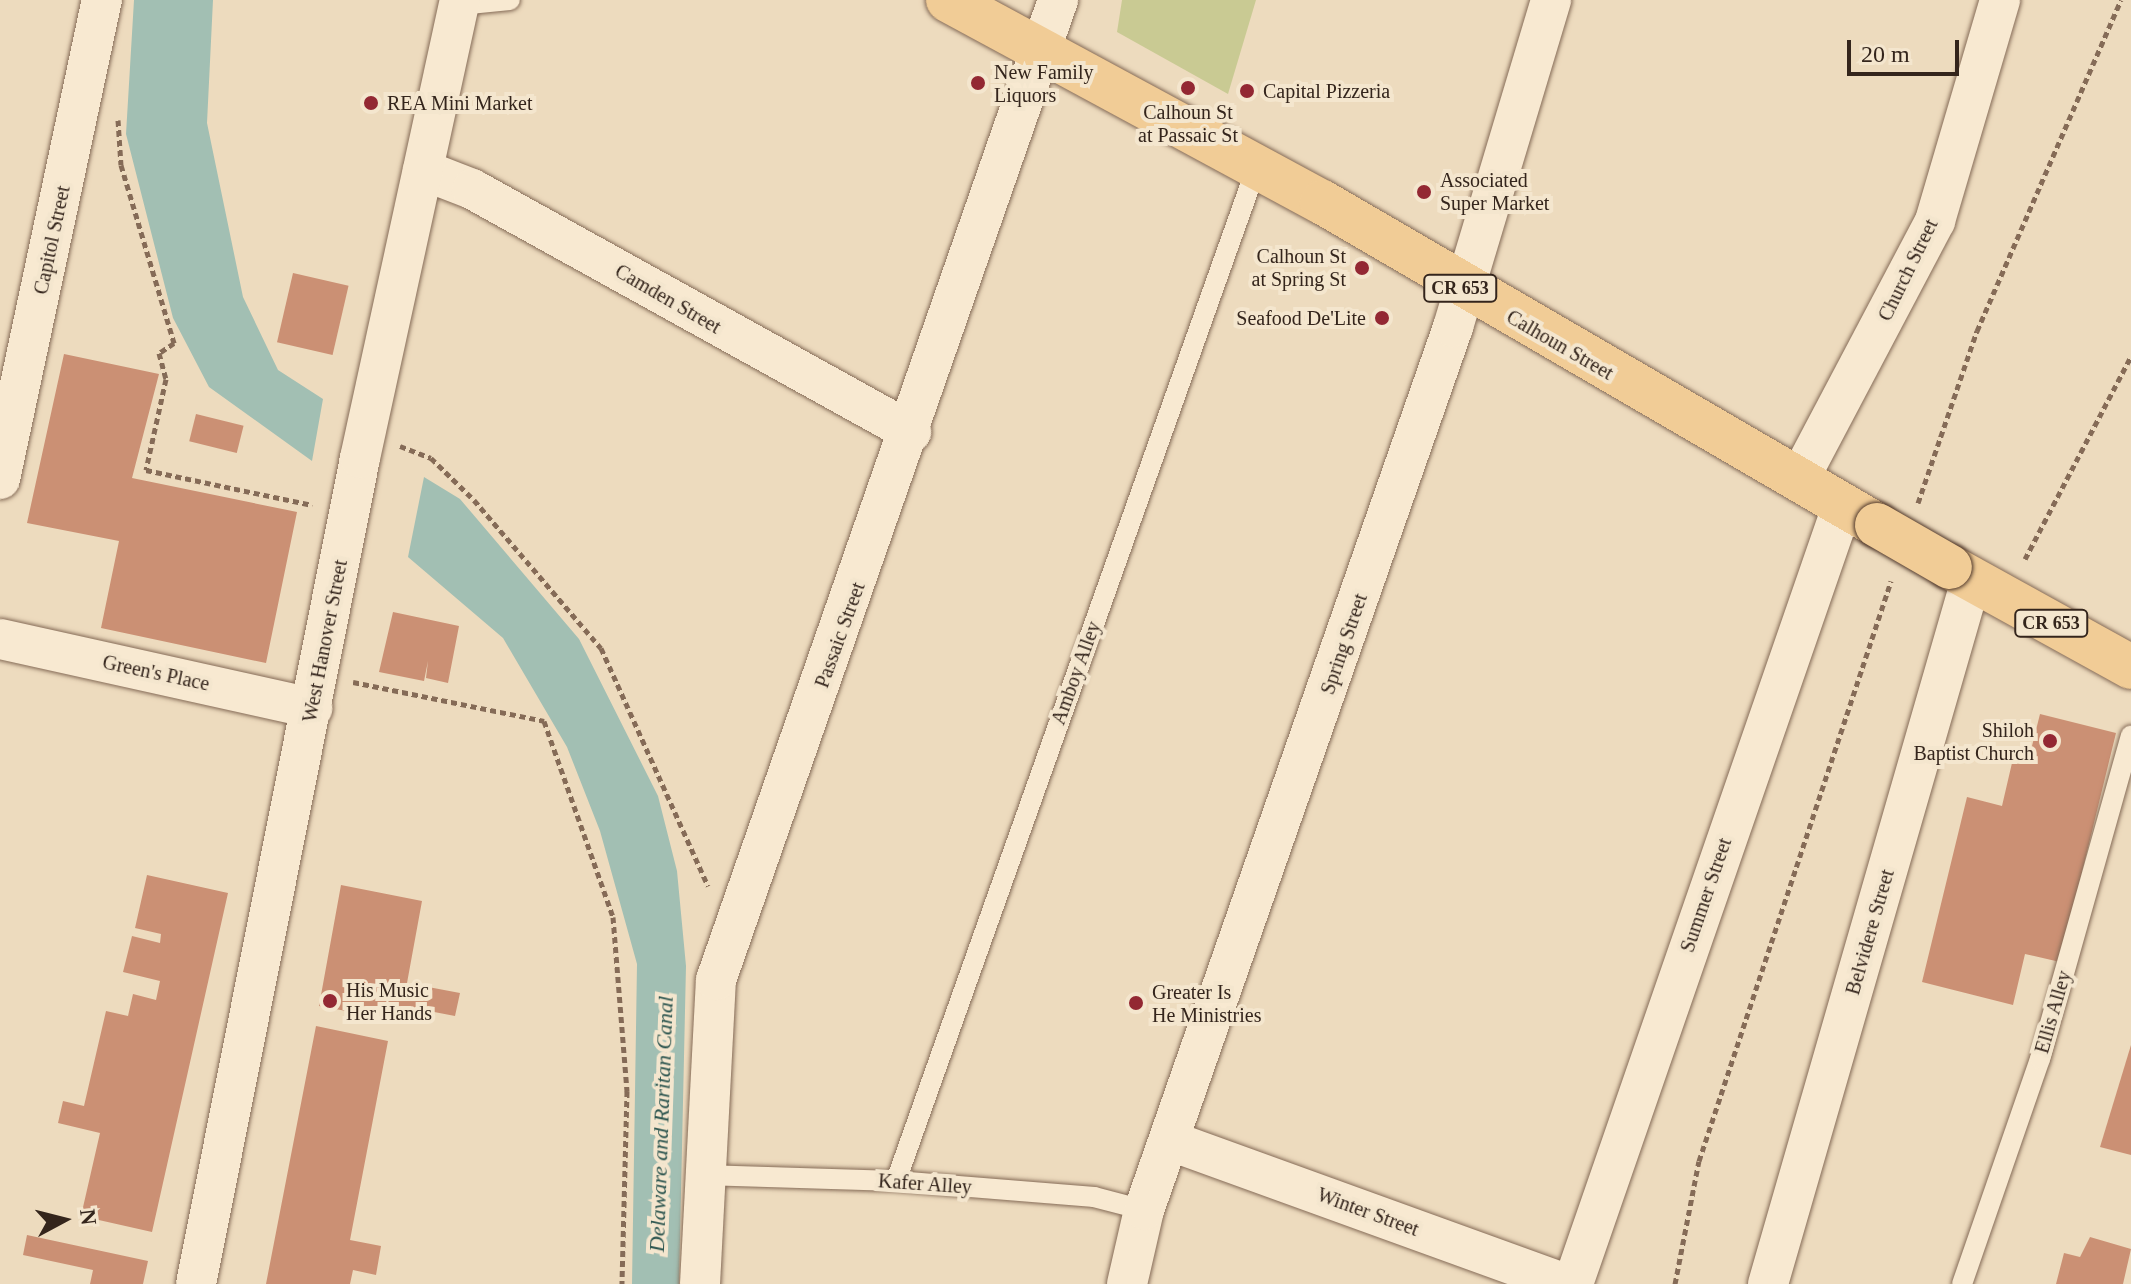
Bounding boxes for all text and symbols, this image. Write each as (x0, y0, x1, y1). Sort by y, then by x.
scale bar (1851, 24, 1963, 74)
text: 20 m (1861, 41, 1910, 67)
place label: New Family Liquors (994, 60, 1093, 107)
marker: New Family Liquors (969, 74, 987, 92)
marker: Calhoun St at Passaic St (1179, 79, 1197, 97)
place label: Capital Pizzeria (1263, 79, 1390, 103)
marker: Capital Pizzeria (1238, 82, 1256, 100)
place label: REA Mini Market (387, 91, 534, 115)
marker: REA Mini Market (362, 94, 380, 112)
place label: Calhoun St at Passaic St (1138, 100, 1238, 147)
place label: Associated Super Market (1440, 168, 1549, 215)
street label: Capitol Street (29, 183, 75, 297)
marker: Associated Super Market (1415, 183, 1433, 201)
street label: Church Street (1873, 215, 1943, 325)
place label: Calhoun St at Spring St (1252, 244, 1346, 291)
street label: Camden Street (611, 259, 725, 339)
marker: Calhoun St at Spring St (1353, 259, 1371, 277)
road number: CR 653 (1422, 274, 1498, 302)
street label: Calhoun Street (1502, 305, 1618, 385)
place label: Seafood De'Lite (1236, 306, 1366, 330)
marker: Seafood De'Lite (1373, 309, 1391, 327)
street label: West Hanover Street (297, 558, 353, 724)
street label: Passaic Street (810, 579, 870, 691)
street label: Spring Street (1316, 590, 1372, 698)
road number: CR 653 (2013, 609, 2089, 637)
street label: Amboy Alley (1046, 617, 1106, 729)
street label: Green's Place (100, 650, 212, 696)
place label: Shiloh Baptist Church (1913, 718, 2034, 765)
marker: Shiloh Baptist Church (2041, 732, 2059, 750)
street label: Summer Street (1675, 835, 1737, 955)
street label: Belvidere Street (1841, 867, 1899, 997)
street label: Ellis Alley (2030, 967, 2076, 1057)
place label: His Music Her Hands (346, 978, 432, 1025)
place label: Greater Is He Ministries (1152, 980, 1261, 1027)
marker: His Music Her Hands (321, 992, 339, 1010)
marker: Greater Is He Ministries (1127, 994, 1145, 1012)
water label: Delaware and Raritan Canal (643, 995, 679, 1253)
street label: Kafer Alley (877, 1169, 973, 1199)
north arrow (24, 1180, 104, 1260)
street label: Winter Street (1314, 1183, 1422, 1241)
text: N (75, 1208, 102, 1226)

